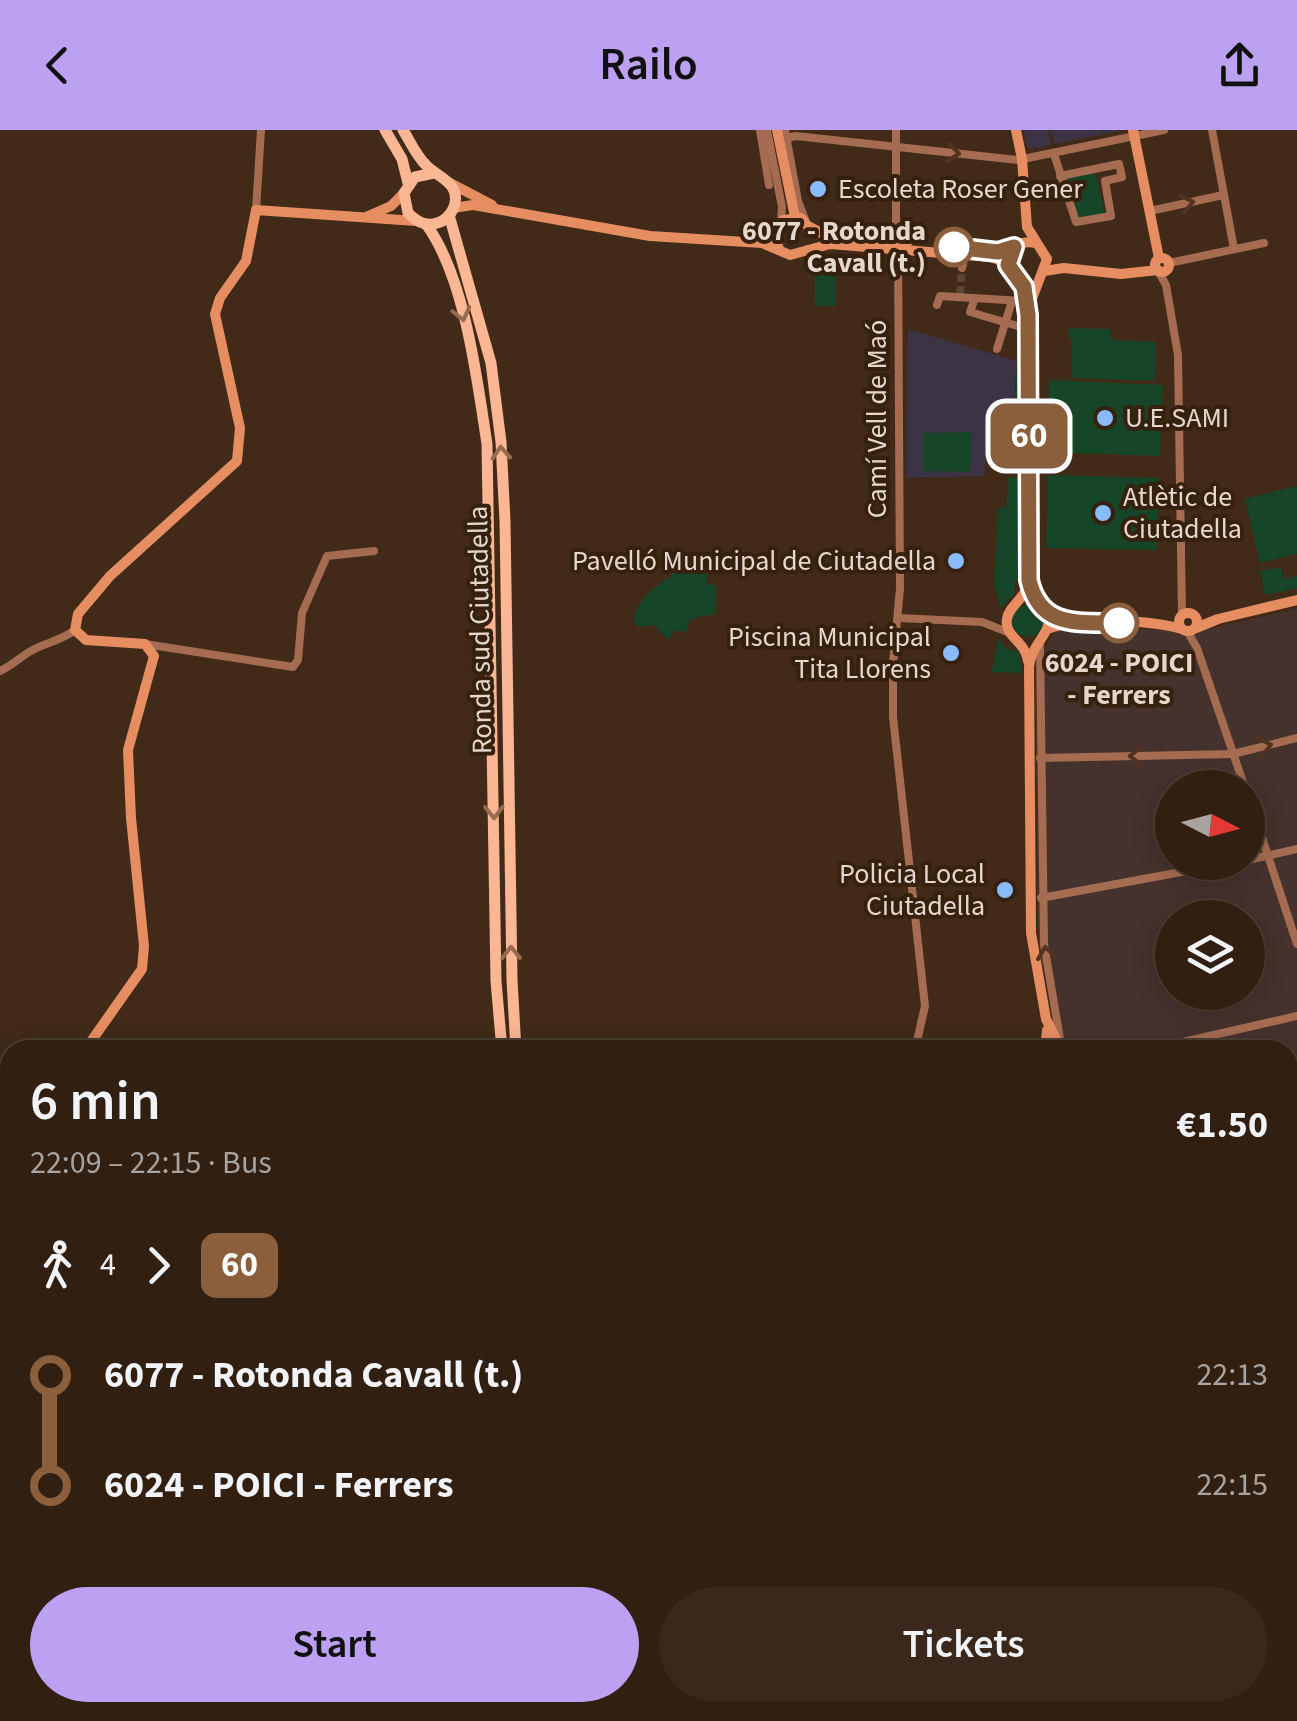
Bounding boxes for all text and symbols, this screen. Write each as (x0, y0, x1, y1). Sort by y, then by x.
text: Railo (599, 33, 698, 97)
icon: back (30, 38, 85, 93)
icon: share (1212, 38, 1267, 93)
one-way arrow (945, 141, 961, 163)
place label: Escoleta Roser Gener (838, 169, 1083, 209)
marker: Escoleta Roser Gener (807, 178, 829, 200)
one-way arrow (1178, 194, 1195, 215)
place label: 6077 - Rotonda Cavall (t.) (742, 211, 926, 283)
marker: 6077 - Rotonda Cavall (t.) (935, 228, 973, 266)
one-way arrow (450, 305, 471, 322)
street label: Camí Vell de Maó (857, 320, 897, 518)
place label: U.E.SAMI (1125, 398, 1229, 438)
line badge: 60 (984, 404, 1074, 468)
marker: U.E.SAMI (1094, 407, 1116, 429)
text: 60 (1011, 411, 1047, 461)
one-way arrow (491, 444, 512, 460)
place label: Atlètic de Ciutadella (1123, 477, 1242, 549)
marker: Atlètic de Ciutadella (1092, 502, 1114, 524)
street label: Ronda sud Ciutadella (458, 505, 502, 755)
place label: Pavelló Municipal de Ciutadella (572, 541, 936, 581)
marker: Pavelló Municipal de Ciutadella (945, 550, 967, 572)
marker: 6024 - POICI - Ferrers (1100, 604, 1138, 642)
place label: Piscina Municipal Tita Llorens (728, 617, 931, 689)
marker: Piscina Municipal Tita Llorens (940, 642, 962, 664)
place label: 6024 - POICI - Ferrers (1045, 643, 1193, 715)
one-way arrow (1256, 737, 1273, 758)
one-way arrow (1128, 746, 1144, 767)
north arrow (1155, 770, 1265, 880)
map controls (1155, 770, 1265, 1010)
one-way arrow (483, 804, 504, 820)
place label: Policia Local Ciutadella (839, 854, 985, 926)
marker: Policia Local Ciutadella (994, 879, 1016, 901)
button: layers (1155, 900, 1265, 1010)
one-way arrow (500, 944, 522, 960)
one-way arrow (1036, 945, 1057, 961)
text: 6 min (30, 1063, 161, 1141)
text: €1.50 (1176, 1098, 1268, 1152)
text: 22:09 – 22:15 · Bus (30, 1140, 272, 1186)
icon: walk (30, 1238, 85, 1293)
icon: forward (131, 1238, 186, 1293)
text: 60 (221, 1240, 258, 1290)
text: 4 (100, 1242, 116, 1288)
text: 6077 - Rotonda Cavall (t.) (104, 1348, 523, 1402)
text: 22:13 (1196, 1352, 1268, 1398)
text: 6024 - POICI - Ferrers (104, 1458, 454, 1512)
text: 22:15 (1196, 1462, 1268, 1508)
button: Start (30, 1587, 639, 1702)
button: Tickets (659, 1587, 1268, 1702)

